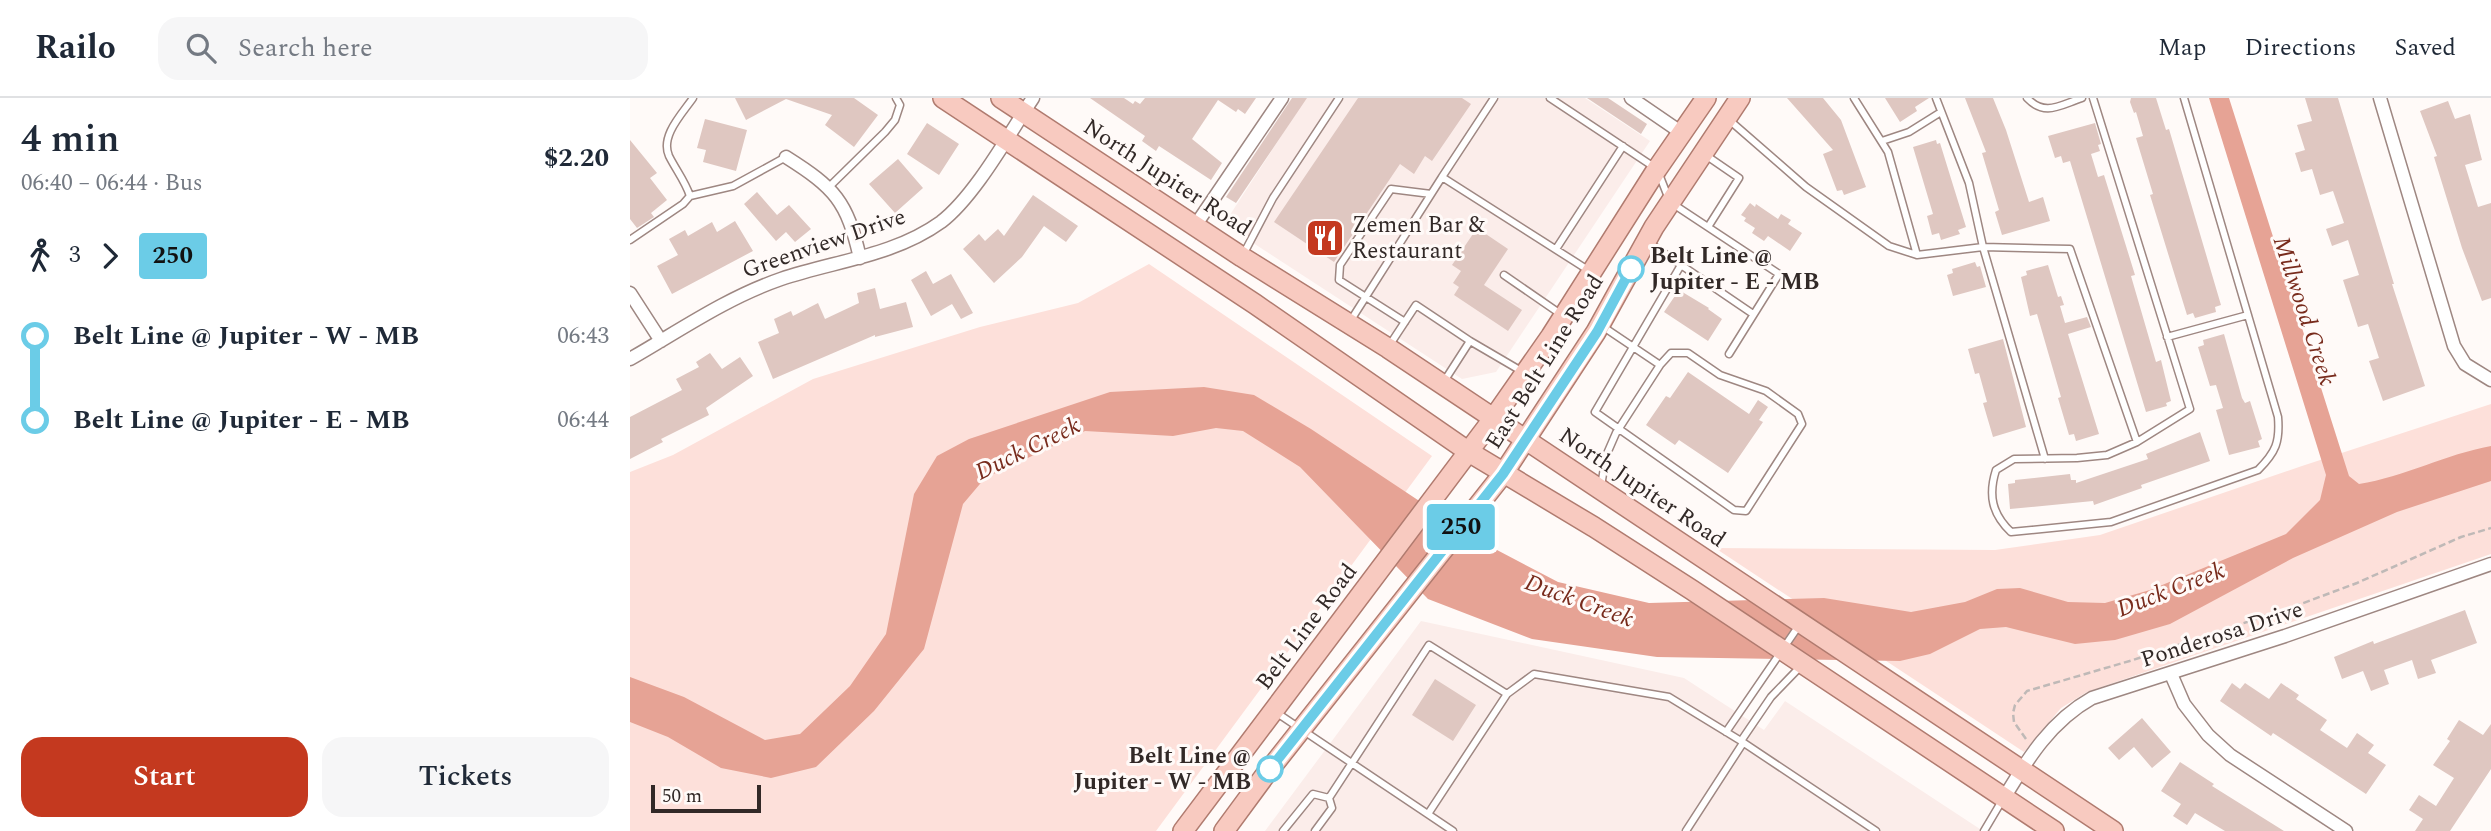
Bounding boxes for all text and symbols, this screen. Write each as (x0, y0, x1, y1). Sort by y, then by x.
search box (158, 17, 648, 80)
text: Railo (35, 23, 116, 73)
text: Search here (238, 28, 373, 68)
icon: search (182, 29, 220, 67)
text: Map (2158, 30, 2206, 66)
text: Directions (2244, 30, 2356, 66)
text: Saved (2394, 30, 2456, 66)
street label: North Jupiter Road (1076, 110, 1258, 246)
text: 4 min (21, 111, 120, 169)
text: $2.20 (544, 138, 609, 178)
text: 06:40 – 06:44 · Bus (21, 166, 203, 201)
street label: Greenview Drive (737, 200, 911, 288)
place label: Zemen Bar & Restaurant (1352, 208, 1485, 269)
restaurant icon: Zemen Bar & Restaurant (1304, 217, 1346, 259)
water label: Millwood Creek (2263, 232, 2345, 390)
icon: walk (21, 237, 59, 275)
icon: forward (91, 237, 129, 275)
text: 3 (69, 238, 81, 273)
text: 250 (153, 238, 193, 274)
place label: Belt Line @ Jupiter - E - MB (1650, 239, 1819, 300)
marker: Belt Line @ Jupiter - E - MB (1618, 256, 1644, 282)
street label: East Belt Line Road (1477, 267, 1613, 456)
text: Belt Line @ Jupiter - W - MB (73, 316, 419, 356)
text: 06:43 (557, 319, 609, 354)
text: Belt Line @ Jupiter - E - MB (73, 400, 409, 440)
text: 06:44 (557, 403, 609, 438)
water label: Duck Creek (969, 408, 1087, 490)
street label: North Jupiter Road (1551, 419, 1733, 557)
line badge: 250 (1421, 504, 1501, 550)
text: 250 (1441, 509, 1481, 545)
water label: Duck Creek (2112, 553, 2230, 627)
street label: Belt Line Road (1248, 556, 1366, 698)
water label: Duck Creek (1519, 565, 1639, 637)
street label: Ponderosa Drive (2136, 592, 2308, 678)
button: Start (21, 737, 308, 817)
button: Tickets (322, 737, 609, 817)
place label: Belt Line @ Jupiter - W - MB (1074, 739, 1251, 800)
marker: Belt Line @ Jupiter - W - MB (1257, 756, 1283, 782)
scale bar (651, 782, 761, 814)
text: 50 m (662, 782, 702, 811)

